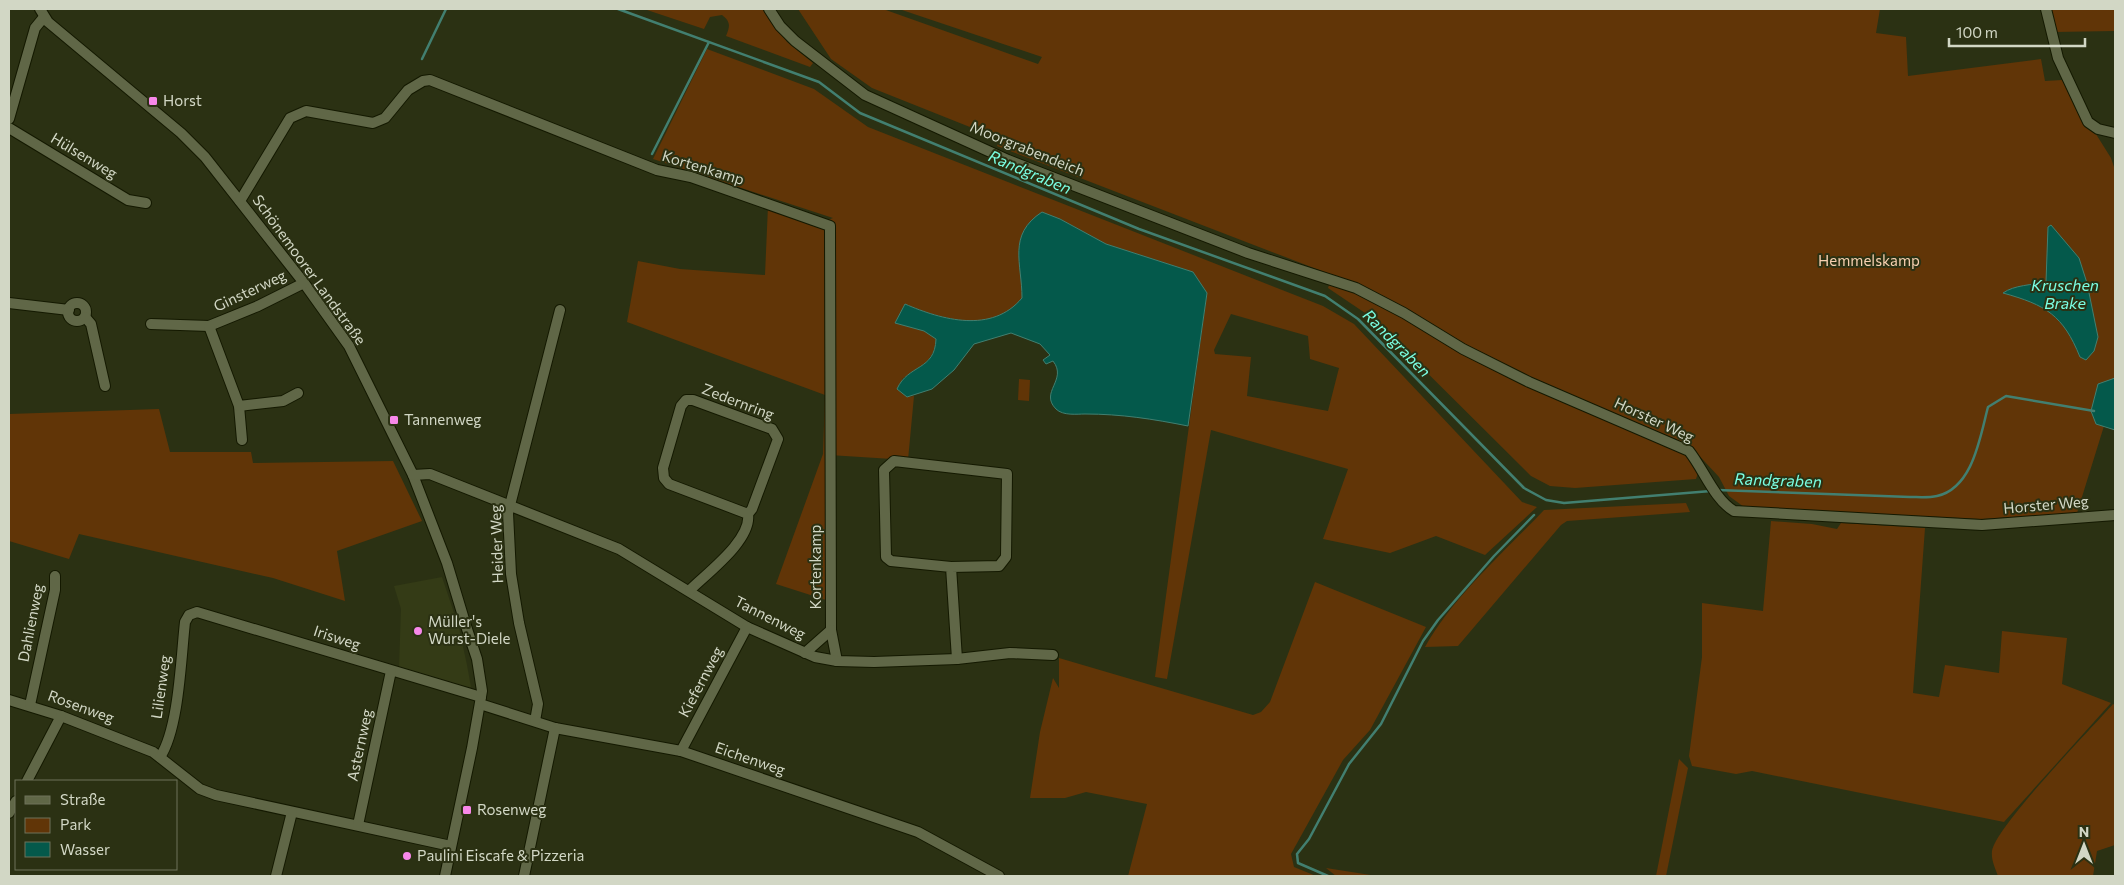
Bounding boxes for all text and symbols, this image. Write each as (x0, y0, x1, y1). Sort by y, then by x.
scale bar (1949, 15, 2085, 47)
text: 100 m (1956, 23, 1998, 41)
place label: Horst (163, 91, 202, 109)
marker: Horst (147, 95, 159, 107)
street label: Moorgrabendeich (967, 117, 1087, 179)
street label: Hülsenweg (48, 128, 121, 182)
street label: Kortenkamp (660, 146, 747, 188)
water label: Randgraben (986, 146, 1074, 197)
street label: Schönemoorer Landstraße (249, 191, 370, 348)
park label: Hemmelskamp (1818, 251, 1920, 269)
street label: Ginsterweg (210, 265, 289, 315)
water label: Kruschen Brake (2031, 275, 2099, 312)
water label: Randgraben (1360, 305, 1435, 380)
street label: Zedernring (700, 379, 777, 423)
street label: Horster Weg (1612, 393, 1697, 445)
place label: Tannenweg (404, 410, 481, 428)
marker: Tannenweg (388, 414, 400, 426)
water label: Randgraben (1734, 468, 1822, 491)
street label: Horster Weg (2002, 491, 2089, 517)
street label: Heider Weg (486, 504, 506, 584)
street label: Kortenkamp (806, 524, 824, 609)
street label: Dahlienweg (14, 582, 46, 663)
street label: Tannenweg (732, 592, 809, 643)
place label: Müller's Wurst-Diele (428, 612, 511, 647)
street label: Irisweg (311, 621, 363, 653)
marker: Müller's Wurst-Diele (412, 625, 424, 637)
street label: Kiefernweg (674, 643, 726, 720)
street label: Lilienweg (147, 654, 173, 720)
street label: Rosenweg (46, 686, 117, 726)
street label: Asternweg (343, 707, 375, 783)
street label: Eichenweg (713, 738, 788, 778)
legend (15, 780, 178, 870)
text: Straße (60, 790, 106, 808)
place label: Rosenweg (477, 800, 546, 818)
marker: Rosenweg (461, 804, 473, 816)
text: Park (60, 815, 91, 833)
north arrow (2059, 820, 2109, 870)
text: N (2079, 823, 2089, 840)
text: Wasser (60, 840, 110, 858)
place label: Paulini Eiscafe & Pizzeria (417, 846, 584, 864)
marker: Paulini Eiscafe & Pizzeria (401, 850, 413, 862)

